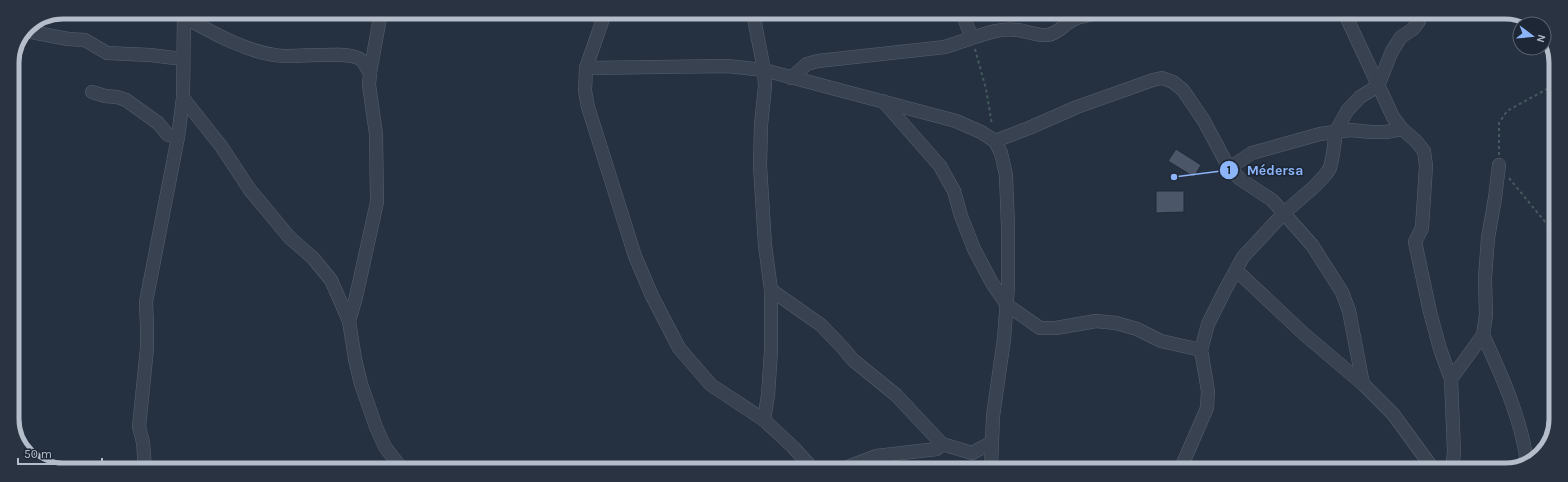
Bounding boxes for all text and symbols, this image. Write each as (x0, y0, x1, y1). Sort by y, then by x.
north arrow (1512, 16, 1552, 56)
text: N (1534, 33, 1548, 44)
callout: Médersa (1219, 157, 1311, 183)
text: Médersa (1247, 162, 1303, 179)
text: 1 (1227, 163, 1231, 177)
scale bar (18, 440, 102, 466)
text: 50 m (24, 447, 52, 461)

